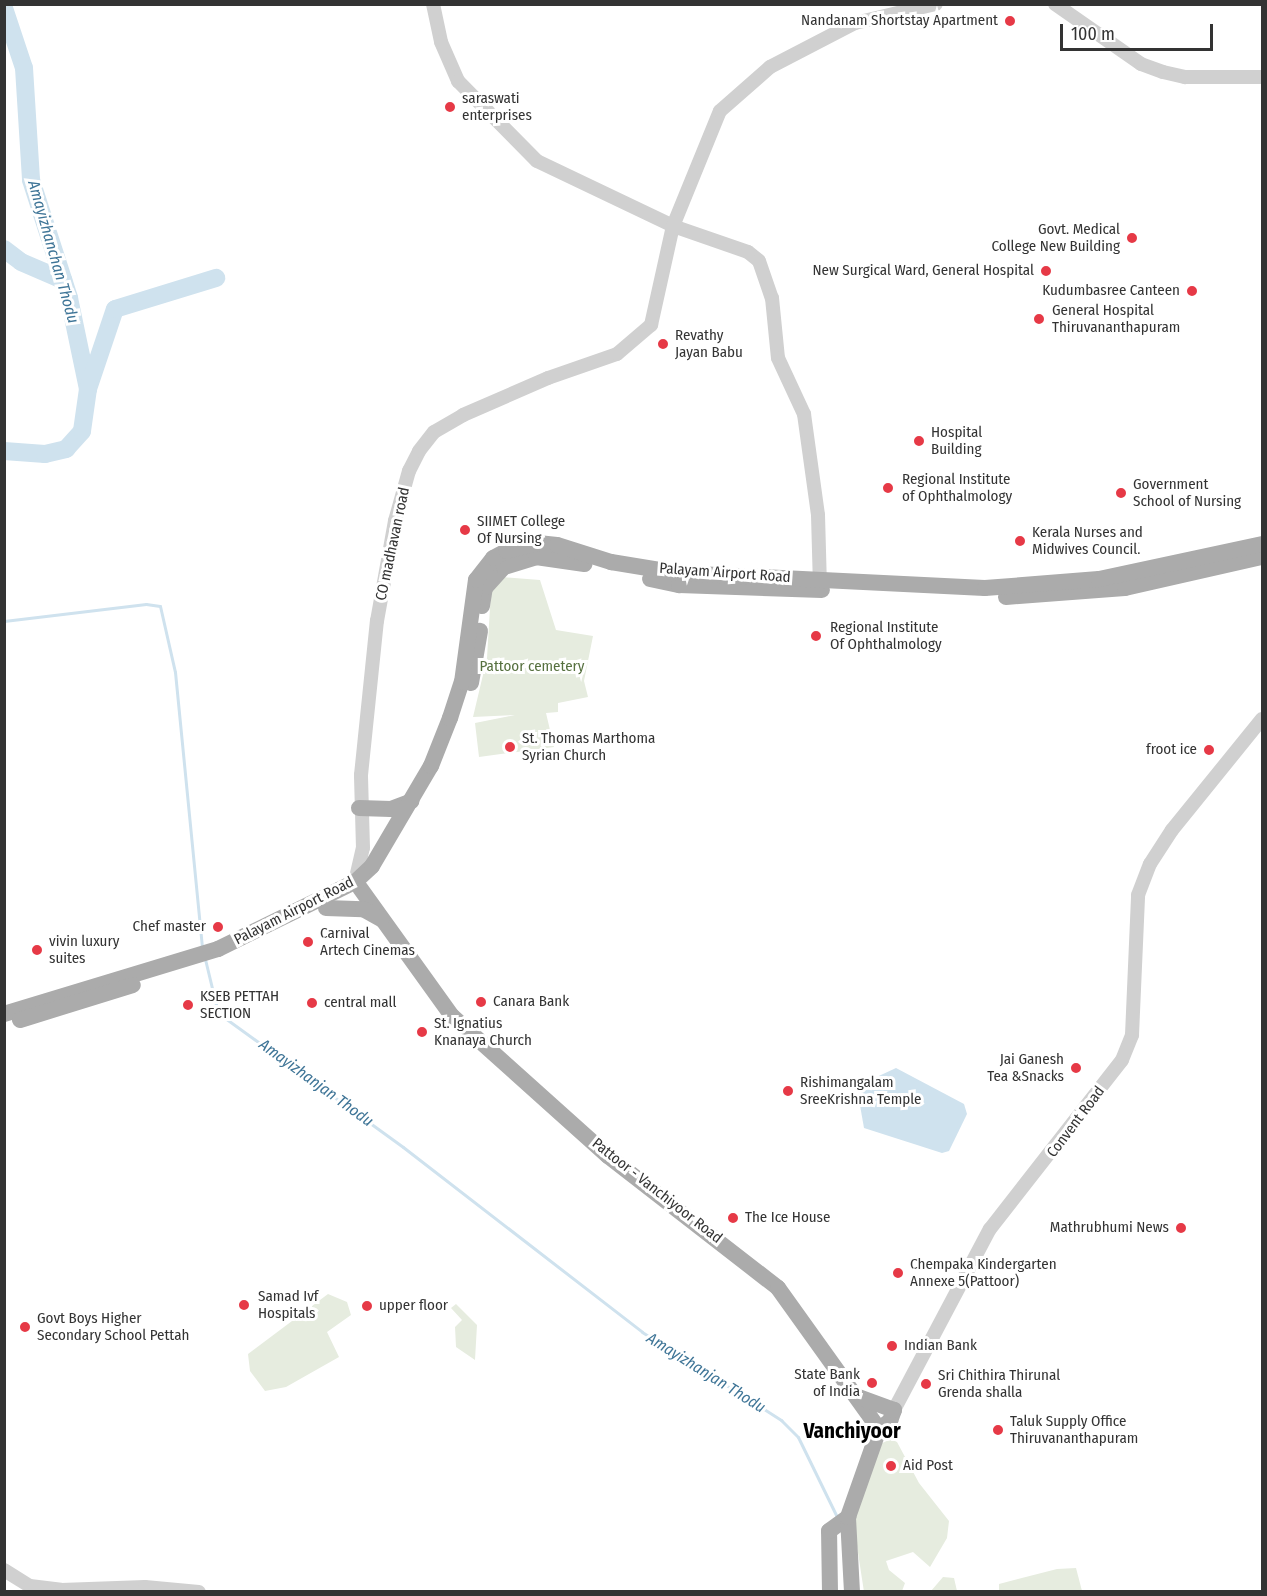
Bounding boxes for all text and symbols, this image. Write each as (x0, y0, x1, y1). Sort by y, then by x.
place label: Nandanam Shortstay Apartment (801, 12, 998, 30)
scale bar (1063, 12, 1216, 50)
marker: Nandanam Shortstay Apartment (1003, 14, 1017, 28)
text: 100 m (1071, 23, 1115, 45)
place label: saraswati enterprises (462, 89, 532, 124)
marker: saraswati enterprises (443, 100, 457, 114)
water label: Amayizhanchan Thodu (23, 178, 83, 326)
place label: Govt. Medical College New Building (991, 220, 1120, 255)
marker: Govt. Medical College New Building (1125, 231, 1139, 245)
place label: New Surgical Ward, General Hospital (813, 262, 1034, 280)
marker: New Surgical Ward, General Hospital (1039, 264, 1053, 278)
place label: Kudumbasree Canteen (1042, 282, 1180, 300)
marker: Kudumbasree Canteen (1185, 284, 1199, 298)
place label: General Hospital Thiruvananthapuram (1052, 301, 1180, 336)
marker: General Hospital Thiruvananthapuram (1030, 310, 1048, 328)
place label: Revathy Jayan Babu (675, 326, 743, 361)
marker: Revathy Jayan Babu (656, 337, 670, 351)
place label: Hospital Building (931, 423, 982, 458)
marker: Hospital Building (912, 434, 926, 448)
place label: Regional Institute of Ophthalmology (902, 470, 1012, 505)
place label: Government School of Nursing (1133, 475, 1241, 510)
marker: Regional Institute of Ophthalmology (879, 479, 897, 497)
street label: CO madhavan road (372, 486, 414, 602)
marker: Government School of Nursing (1114, 486, 1128, 500)
place label: SIIMET College Of Nursing (477, 512, 565, 547)
marker: SIIMET College Of Nursing (458, 523, 472, 537)
place label: Kerala Nurses and Midwives Council. (1032, 523, 1143, 558)
marker: Kerala Nurses and Midwives Council. (1013, 534, 1027, 548)
street label: Palayam Airport Road (659, 559, 791, 587)
place label: Regional Institute Of Ophthalmology (830, 618, 942, 653)
marker: Regional Institute Of Ophthalmology (807, 627, 825, 645)
park label: Pattoor cemetery (479, 658, 585, 676)
place label: St. Thomas Marthoma Syrian Church (522, 729, 655, 764)
marker: St. Thomas Marthoma Syrian Church (503, 740, 517, 754)
place label: froot ice (1146, 741, 1197, 759)
marker: froot ice (1202, 743, 1216, 757)
street label: Palayam Airport Road (231, 873, 357, 949)
place label: Chef master (133, 918, 206, 936)
marker: Chef master (211, 920, 225, 934)
place label: Carnival Artech Cinemas (320, 924, 415, 959)
place label: vivin luxury suites (49, 932, 119, 967)
marker: Carnival Artech Cinemas (301, 935, 315, 949)
marker: vivin luxury suites (30, 943, 44, 957)
place label: KSEB PETTAH SECTION (200, 987, 279, 1022)
place label: Canara Bank (493, 993, 569, 1011)
place label: central mall (324, 994, 396, 1012)
marker: Canara Bank (474, 995, 488, 1009)
marker: central mall (305, 996, 319, 1010)
marker: KSEB PETTAH SECTION (181, 998, 195, 1012)
place label: St. Ignatius Knanaya Church (434, 1014, 532, 1049)
marker: St. Ignatius Knanaya Church (415, 1025, 429, 1039)
water label: Amayizhanjan Thodu (255, 1035, 377, 1131)
place label: Jai Ganesh Tea &Snacks (987, 1050, 1064, 1085)
marker: Jai Ganesh Tea &Snacks (1069, 1061, 1083, 1075)
place label: Rishimangalam SreeKrishna Temple (800, 1073, 921, 1108)
street label: Convent Road (1043, 1083, 1109, 1161)
marker: Rishimangalam SreeKrishna Temple (781, 1084, 795, 1098)
street label: Pattoor - Vanchiyoor Road (588, 1135, 726, 1247)
place label: The Ice House (745, 1209, 830, 1227)
marker: The Ice House (726, 1211, 740, 1225)
place label: Mathrubhumi News (1050, 1219, 1169, 1237)
marker: Mathrubhumi News (1174, 1221, 1188, 1235)
place label: Chempaka Kindergarten Annexe 5(Pattoor) (910, 1255, 1057, 1290)
marker: Chempaka Kindergarten Annexe 5(Pattoor) (891, 1266, 905, 1280)
place label: Samad Ivf Hospitals (258, 1287, 318, 1322)
marker: Samad Ivf Hospitals (235, 1296, 253, 1314)
place label: upper floor (379, 1297, 448, 1315)
marker: upper floor (360, 1299, 374, 1313)
place label: Govt Boys Higher Secondary School Pettah (37, 1309, 189, 1344)
marker: Govt Boys Higher Secondary School Pettah (18, 1320, 32, 1334)
water label: Amayizhanjan Thodu (643, 1329, 769, 1417)
place label: Indian Bank (904, 1337, 977, 1355)
marker: Indian Bank (885, 1339, 899, 1353)
place label: State Bank of India (794, 1365, 860, 1400)
place label: Sri Chithira Thirunal Grenda shalla (938, 1366, 1060, 1401)
marker: State Bank of India (865, 1376, 879, 1390)
marker: Sri Chithira Thirunal Grenda shalla (919, 1377, 933, 1391)
place label: Taluk Supply Office Thiruvananthapuram (1010, 1412, 1138, 1447)
district label: Vanchiyoor (803, 1418, 901, 1444)
marker: Taluk Supply Office Thiruvananthapuram (991, 1423, 1005, 1437)
place label: Aid Post (903, 1457, 953, 1475)
marker: Aid Post (884, 1459, 898, 1473)

